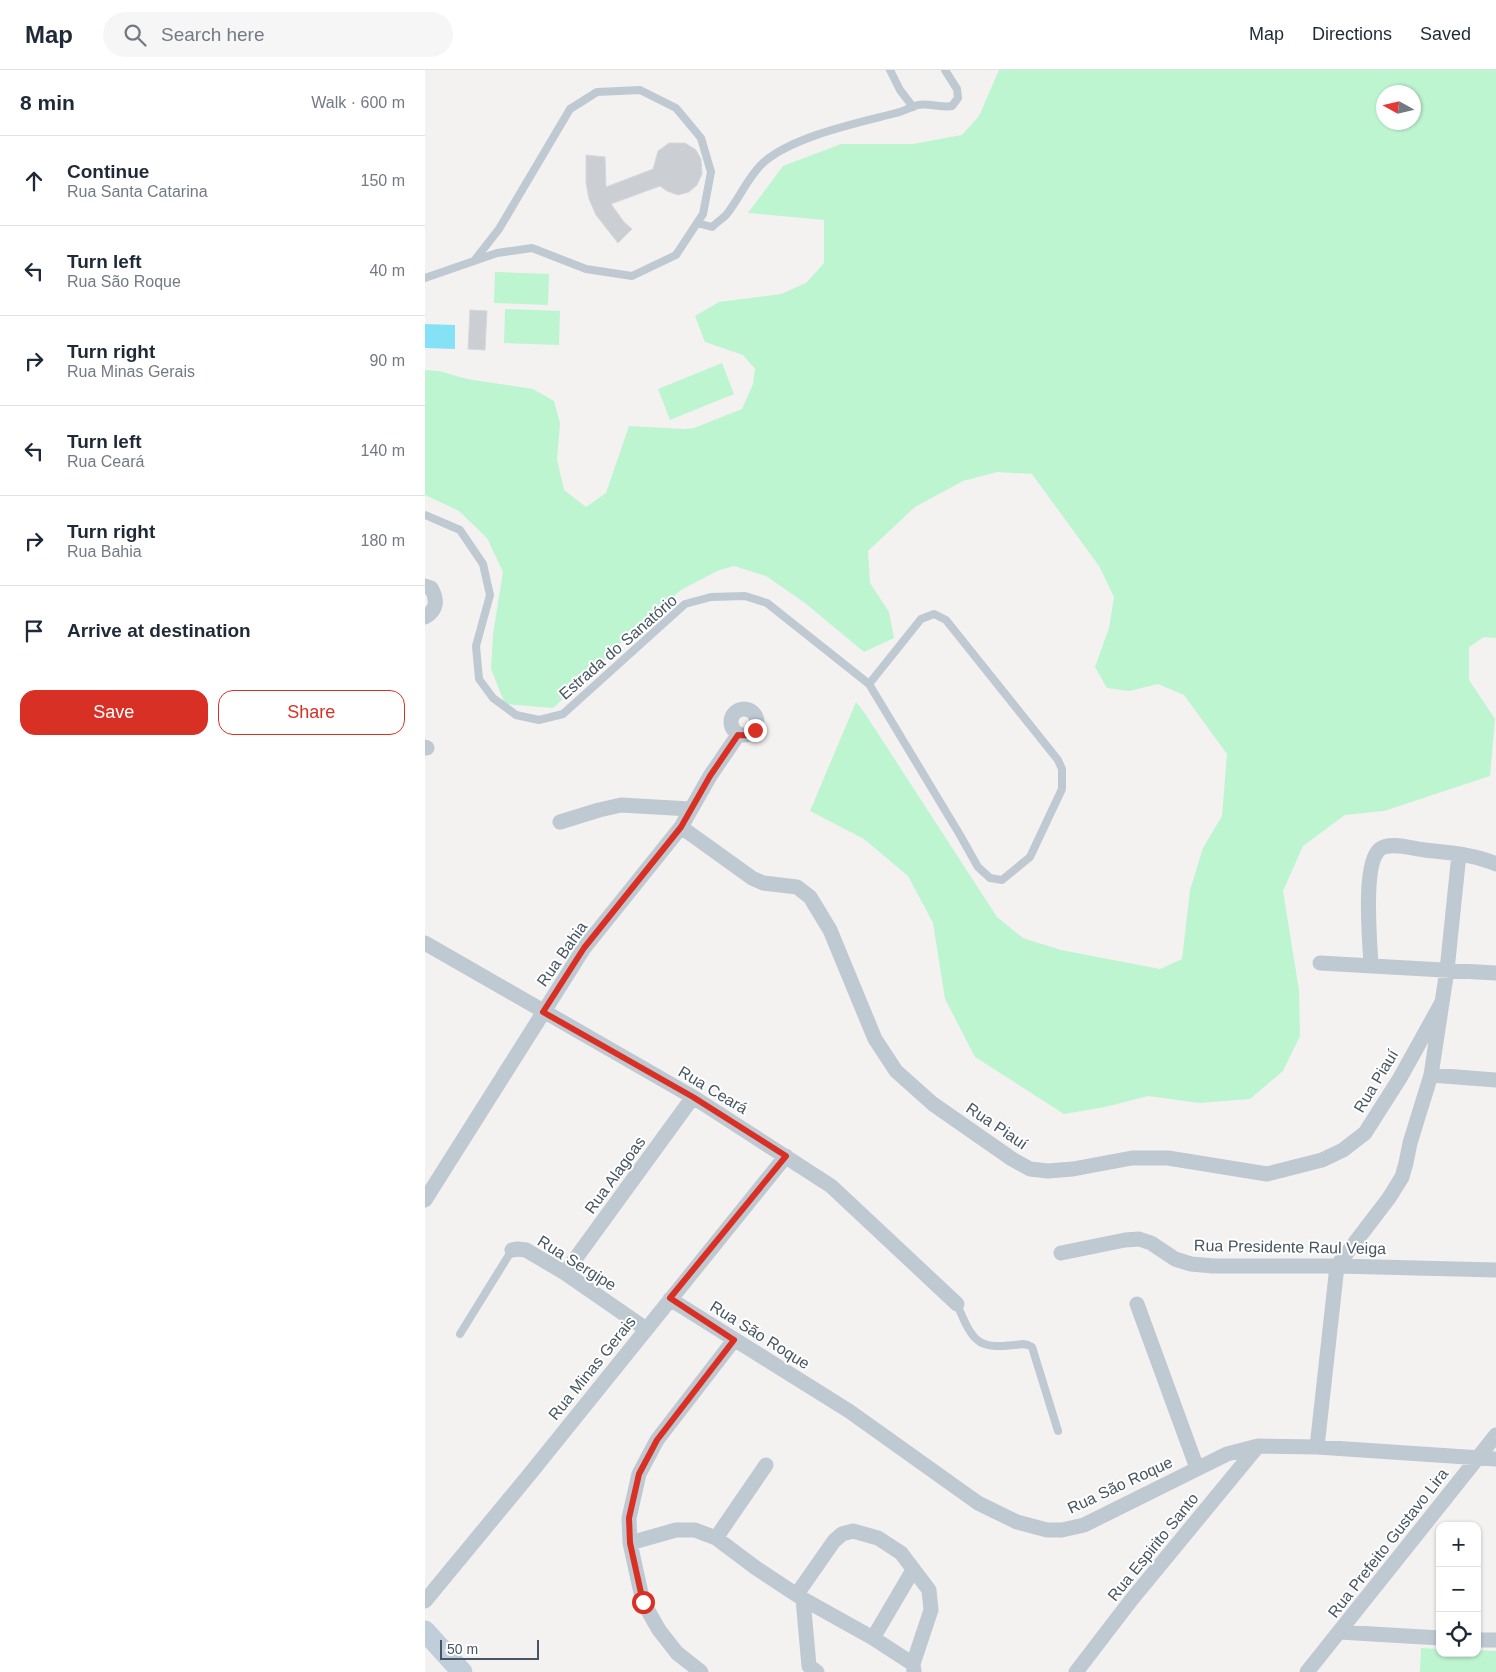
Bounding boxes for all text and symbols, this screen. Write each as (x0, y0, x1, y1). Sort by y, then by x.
search box (103, 12, 453, 57)
text: Map (25, 21, 73, 48)
icon: search (121, 21, 149, 49)
text: Search here (161, 24, 265, 45)
text: Map (1249, 24, 1284, 44)
text: Directions (1312, 24, 1392, 44)
text: Saved (1420, 24, 1471, 44)
north arrow (1376, 85, 1421, 130)
text: 8 min (20, 91, 75, 114)
text: Walk · 600 m (311, 94, 405, 111)
text: Continue (67, 161, 149, 182)
icon: ahead (20, 167, 48, 195)
text: 150 m (361, 172, 405, 189)
text: Rua Santa Catarina (67, 183, 208, 200)
text: Turn left (67, 251, 142, 272)
icon: left (20, 257, 48, 285)
text: 40 m (369, 262, 405, 279)
text: Rua São Roque (67, 273, 181, 290)
text: Turn right (67, 341, 155, 362)
icon: right (20, 347, 48, 375)
text: 90 m (369, 352, 405, 369)
text: Rua Minas Gerais (67, 363, 195, 380)
text: Turn left (67, 431, 142, 452)
icon: left (20, 437, 48, 465)
text: 140 m (361, 442, 405, 459)
text: Rua Ceará (67, 453, 144, 470)
text: Turn right (67, 521, 155, 542)
icon: right (20, 527, 48, 555)
text: 180 m (361, 532, 405, 549)
text: Rua Bahia (67, 543, 142, 560)
street label: Estrada do Sanatório (556, 591, 680, 703)
icon: arrive (20, 617, 48, 645)
text: Arrive at destination (67, 620, 251, 641)
button: Save (20, 690, 208, 735)
button: Share (218, 690, 405, 735)
route end (744, 719, 767, 742)
street label: Rua Bahia (534, 918, 590, 989)
street label: Rua Piauí (1351, 1046, 1402, 1115)
street label: Rua Ceará (675, 1063, 751, 1117)
street label: Rua Piauí (963, 1099, 1031, 1153)
street label: Rua Alagoas (581, 1133, 649, 1217)
street label: Rua Sergipe (535, 1232, 619, 1294)
street label: Rua Presidente Raul Veiga (1194, 1237, 1386, 1257)
street label: Rua São Roque (707, 1298, 813, 1372)
street label: Rua Minas Gerais (545, 1313, 639, 1423)
street label: Rua São Roque (1065, 1453, 1175, 1517)
street label: Rua Prefeito Gustavo Lira (1325, 1465, 1451, 1621)
street label: Rua Espirito Santo (1104, 1490, 1202, 1604)
map controls (1436, 1522, 1481, 1657)
button: + (1436, 1522, 1481, 1567)
button: − (1436, 1567, 1481, 1612)
route start (632, 1591, 655, 1614)
button: locate (1436, 1612, 1481, 1657)
scale bar (440, 1637, 539, 1660)
text: 50 m (447, 1641, 478, 1657)

